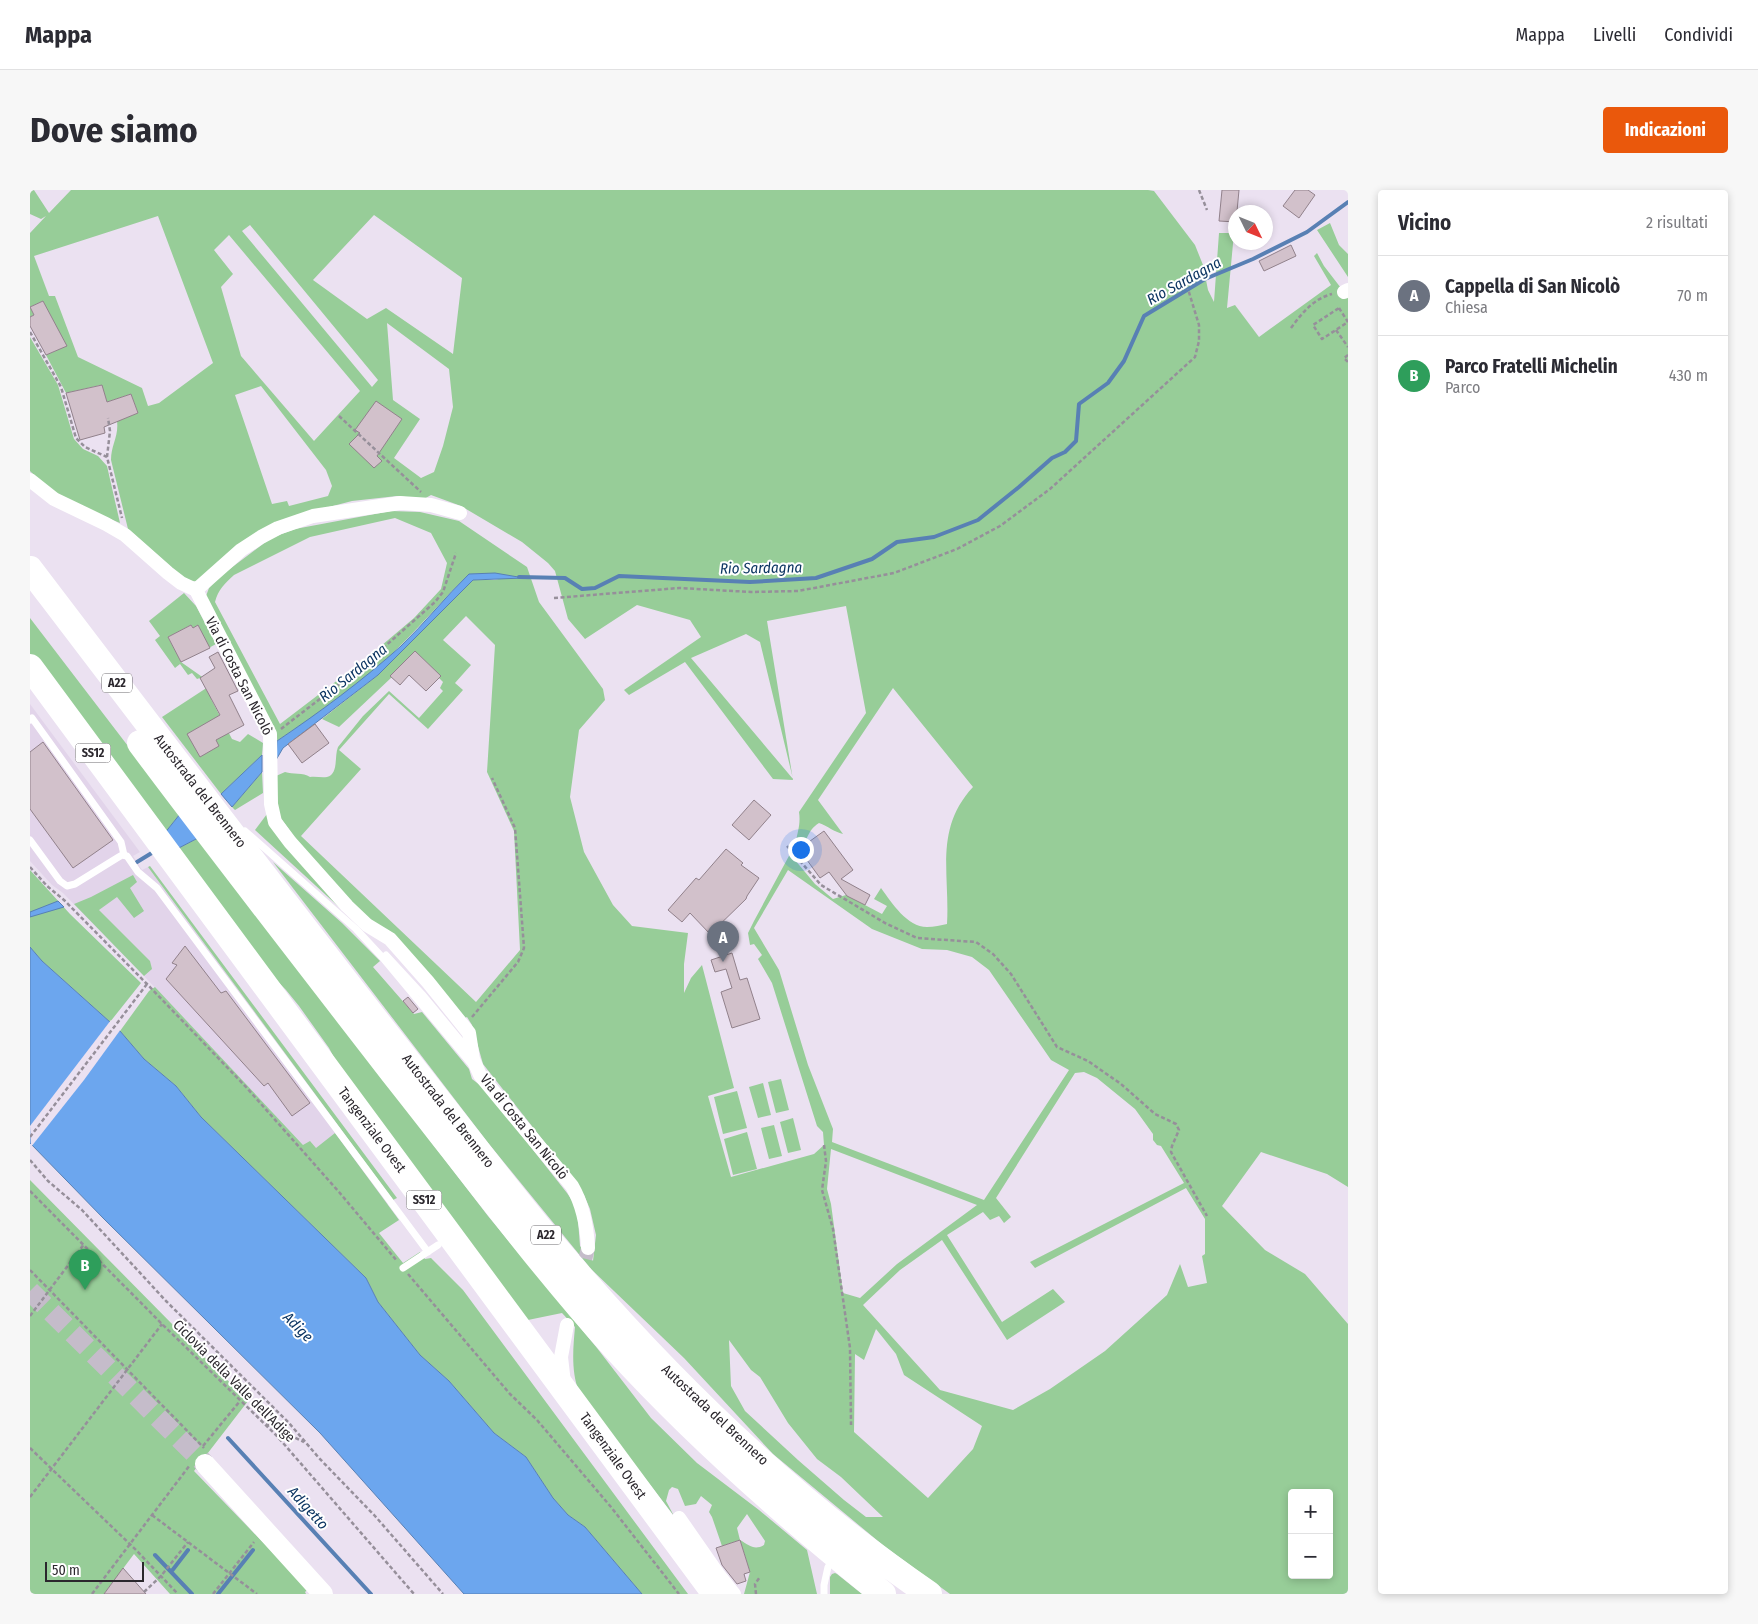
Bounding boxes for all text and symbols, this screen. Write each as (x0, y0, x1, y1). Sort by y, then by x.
text: Mappa (25, 21, 92, 49)
text: Mappa (1516, 24, 1565, 46)
text: Livelli (1593, 24, 1636, 46)
text: Condividi (1664, 24, 1733, 46)
button: Indicazioni (1603, 107, 1728, 153)
text: Dove siamo (30, 109, 198, 151)
north arrow (1228, 205, 1273, 250)
text: Vicino (1398, 210, 1451, 236)
text: 2 risultati (1646, 213, 1708, 232)
water label: Rio Sardagna (1144, 253, 1225, 309)
text: Cappella di San Nicolò (1445, 275, 1620, 298)
text: A (1410, 286, 1418, 305)
text: 70 m (1677, 286, 1708, 305)
text: Chiesa (1445, 298, 1488, 317)
text: Parco Fratelli Michelin (1445, 355, 1618, 378)
text: B (1410, 366, 1418, 385)
text: 430 m (1669, 366, 1708, 385)
text: Parco (1445, 378, 1480, 397)
water label: Rio Sardagna (720, 558, 803, 578)
street label: Via di Costa San Nicolò (202, 614, 276, 738)
water label: Rio Sardagna (315, 640, 391, 706)
road number: A22 (102, 673, 132, 692)
street label: Autostrada del Brennero (150, 731, 250, 851)
road number: SS12 (76, 744, 110, 762)
your location (788, 837, 814, 863)
pin: A (707, 921, 739, 962)
street label: Autostrada del Brennero (398, 1051, 498, 1171)
street label: Via di Costa San Nicolò (476, 1071, 572, 1183)
street label: Tangenziale Ovest (334, 1084, 410, 1176)
road number: SS12 (406, 1190, 442, 1210)
road number: A22 (531, 1226, 561, 1244)
pin: B (69, 1249, 101, 1290)
water label: Adige (279, 1308, 317, 1346)
street label: Ciclovia della Valle dell'Adige (169, 1316, 299, 1446)
street label: Autostrada del Brennero (658, 1361, 772, 1469)
street label: Tangenziale Ovest (576, 1409, 650, 1503)
water label: Adigetto (283, 1482, 332, 1533)
map controls (1288, 1489, 1333, 1579)
button: + (1288, 1489, 1333, 1534)
button: − (1288, 1534, 1333, 1579)
scale bar (45, 1559, 144, 1582)
text: 50 m (52, 1562, 80, 1579)

